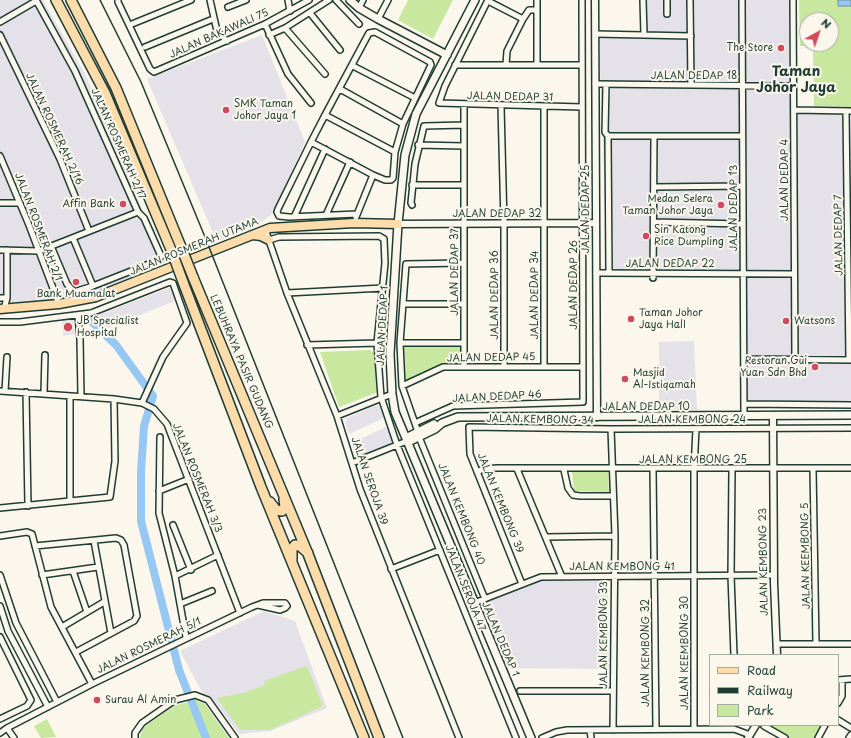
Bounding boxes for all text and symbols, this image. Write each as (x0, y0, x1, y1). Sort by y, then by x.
street label: JALAN BAKAWALI 75 (168, 7, 270, 61)
north arrow (799, 12, 839, 52)
text: N (818, 14, 835, 33)
place label: The Store (726, 42, 773, 54)
marker: The Store (776, 43, 786, 53)
district label: Taman Johor Jaya (756, 64, 836, 96)
street label: JALAN DEDAP 18 (651, 70, 737, 82)
street label: JALAN ROSMERAH 2/16 (23, 71, 85, 187)
street label: JALAN ROSMERAH 2/17 (88, 87, 148, 201)
street label: JALAN DEDAP 31 (467, 90, 553, 104)
place label: SMK Taman Johor Jaya 1 (234, 98, 296, 122)
marker: SMK Taman Johor Jaya 1 (221, 105, 231, 115)
street label: JALAN DEDAP 4 (779, 139, 791, 221)
street label: JALAN DEDAP 25 (580, 164, 592, 254)
street label: JALAN DEDAP 13 (728, 165, 740, 251)
street label: JALAN ROSMERAH 2/1 (12, 171, 64, 283)
place label: Medan Selera Taman Johor Jaya (622, 193, 713, 216)
street label: JALAN DEDAP 7 (832, 194, 846, 276)
place label: Affin Bank (63, 198, 115, 210)
marker: Affin Bank (118, 199, 128, 209)
marker: Medan Selera Taman Johor Jaya (716, 200, 726, 210)
street label: JALAN DEDAP 32 (452, 208, 542, 220)
street label: JALAN ROSMERAH UTAMA (128, 216, 260, 278)
place label: Sin Katong Rice Dumpling (654, 224, 724, 248)
street label: JALAN DEDAP 37 (449, 228, 461, 316)
marker: Sin Katong Rice Dumpling (641, 231, 651, 241)
street label: JALAN DEDAP 26 (568, 240, 580, 330)
street label: JALAN DEDAP 36 (489, 250, 501, 340)
street label: JALAN DEDAP 34 (529, 251, 541, 339)
street label: JALAN DEDAP 22 (625, 258, 715, 270)
marker: Bank Muamalat (71, 277, 81, 287)
street label: JALAN DEDAP 1 (375, 286, 391, 366)
place label: Bank Muamalat (37, 288, 115, 300)
street label: LEBUHRAYA PASIR GUDANG (207, 293, 275, 431)
place label: Taman Johor Jaya Hall (639, 307, 703, 330)
marker: Taman Johor Jaya Hall (626, 314, 636, 324)
place label: JB Specialist Hospital (77, 315, 139, 338)
place label: Watsons (794, 315, 835, 327)
marker: Watsons (781, 316, 791, 326)
marker: JB Specialist Hospital (62, 321, 74, 333)
street label: JALAN DEDAP 45 (447, 351, 535, 365)
place label: Restoran Gui Yuan Sdn Bhd (740, 355, 807, 378)
marker: Restoran Gui Yuan Sdn Bhd (810, 362, 820, 372)
place label: Masjid Al-Istiqamah (633, 367, 696, 390)
marker: Masjid Al-Istiqamah (620, 374, 630, 384)
street label: JALAN DEDAP 46 (452, 389, 542, 405)
street label: JALAN DEDAP 10 (602, 401, 690, 413)
street label: JALAN KEMBONG 34 (486, 413, 594, 427)
street label: JALAN KEMBONG 24 (638, 414, 746, 426)
street label: JALAN ROSMERAH 3/3 (170, 422, 224, 534)
street label: JALAN SEROJA 39 (348, 435, 390, 527)
street label: JALAN KEMBONG 39 (474, 451, 526, 555)
street label: JALAN KEMBONG 25 (639, 454, 747, 466)
street label: JALAN KEMBONG 40 (435, 461, 487, 567)
street label: JALAN KEEMBONG 5 (799, 503, 813, 609)
street label: JALAN KEMBONG 23 (757, 508, 771, 616)
street label: JALAN SEROJA 47 (442, 543, 488, 633)
street label: JALAN KEMBONG 41 (569, 561, 675, 573)
street label: JALAN KEMBONG 33 (598, 581, 610, 689)
street label: JALAN KEEMBONG 30 (679, 596, 691, 710)
street label: JALAN KEMBONG 32 (640, 599, 652, 707)
street label: JALAN DEDAP 1 (479, 600, 521, 678)
street label: JALAN ROSMERAH 5/1 (95, 615, 203, 677)
legend (709, 654, 839, 726)
text: Road (747, 661, 776, 679)
text: Railway (747, 681, 793, 699)
place label: Surau Al Amin (105, 694, 176, 706)
marker: Surau Al Amin (92, 695, 102, 705)
text: Park (747, 701, 774, 719)

